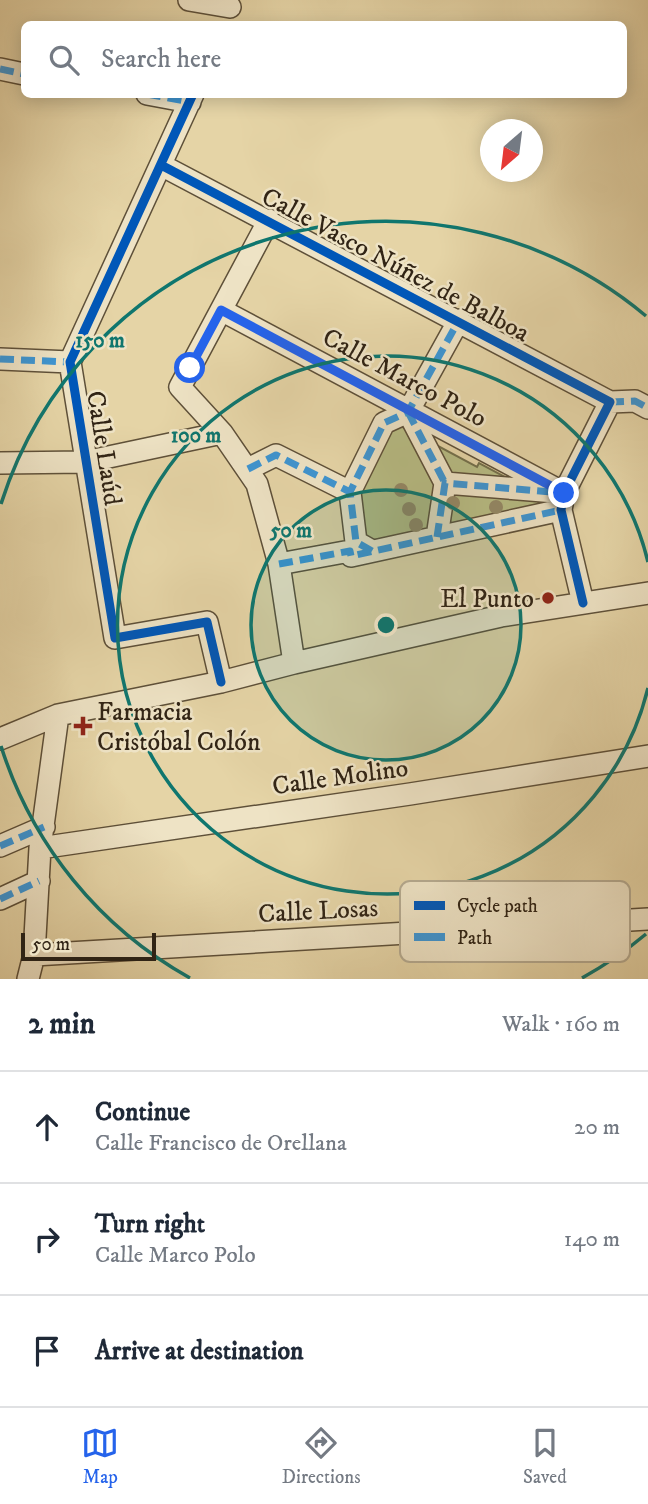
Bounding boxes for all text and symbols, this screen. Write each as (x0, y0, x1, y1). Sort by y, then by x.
search box (21, 21, 627, 98)
icon: search (45, 41, 83, 79)
text: Search here (101, 43, 221, 76)
north arrow (480, 119, 543, 182)
street label: Calle Vasco Núñez de Balboa (255, 181, 535, 350)
street label: Calle Marco Polo (316, 321, 492, 436)
text: 150 m (75, 328, 125, 354)
route start (174, 352, 205, 383)
street label: Calle Laúd (78, 389, 129, 508)
text: 100 m (171, 423, 221, 449)
route end (548, 477, 579, 508)
text: 50 m (269, 518, 312, 544)
place label: El Punto (440, 583, 534, 616)
marker: El Punto (540, 590, 556, 606)
centre of rings (374, 613, 398, 637)
place label: Farmacia Cristóbal Colón (97, 696, 261, 759)
marker: Farmacia Cristóbal Colón (75, 718, 91, 734)
street label: Calle Molino (270, 752, 410, 803)
legend (400, 881, 630, 962)
street label: Calle Losas (257, 892, 379, 931)
text: Cycle path (457, 895, 538, 918)
text: Path (457, 927, 492, 950)
scale bar (21, 930, 156, 962)
text: 50 m (32, 933, 70, 956)
text: 2 min (28, 1006, 95, 1043)
text: Walk · 160 m (502, 1010, 620, 1039)
text: Continue (95, 1096, 190, 1129)
icon: ahead (28, 1108, 66, 1146)
text: 20 m (574, 1113, 620, 1142)
text: Calle Francisco de Orellana (95, 1129, 347, 1158)
text: Turn right (95, 1208, 205, 1241)
icon: right (28, 1220, 66, 1258)
text: 140 m (564, 1225, 620, 1254)
text: Calle Marco Polo (95, 1241, 256, 1270)
icon: arrive (28, 1332, 66, 1370)
text: Arrive at destination (95, 1335, 304, 1368)
tab: Map (81, 1424, 119, 1489)
tab: Directions (282, 1424, 361, 1489)
tab: Saved (523, 1424, 567, 1489)

